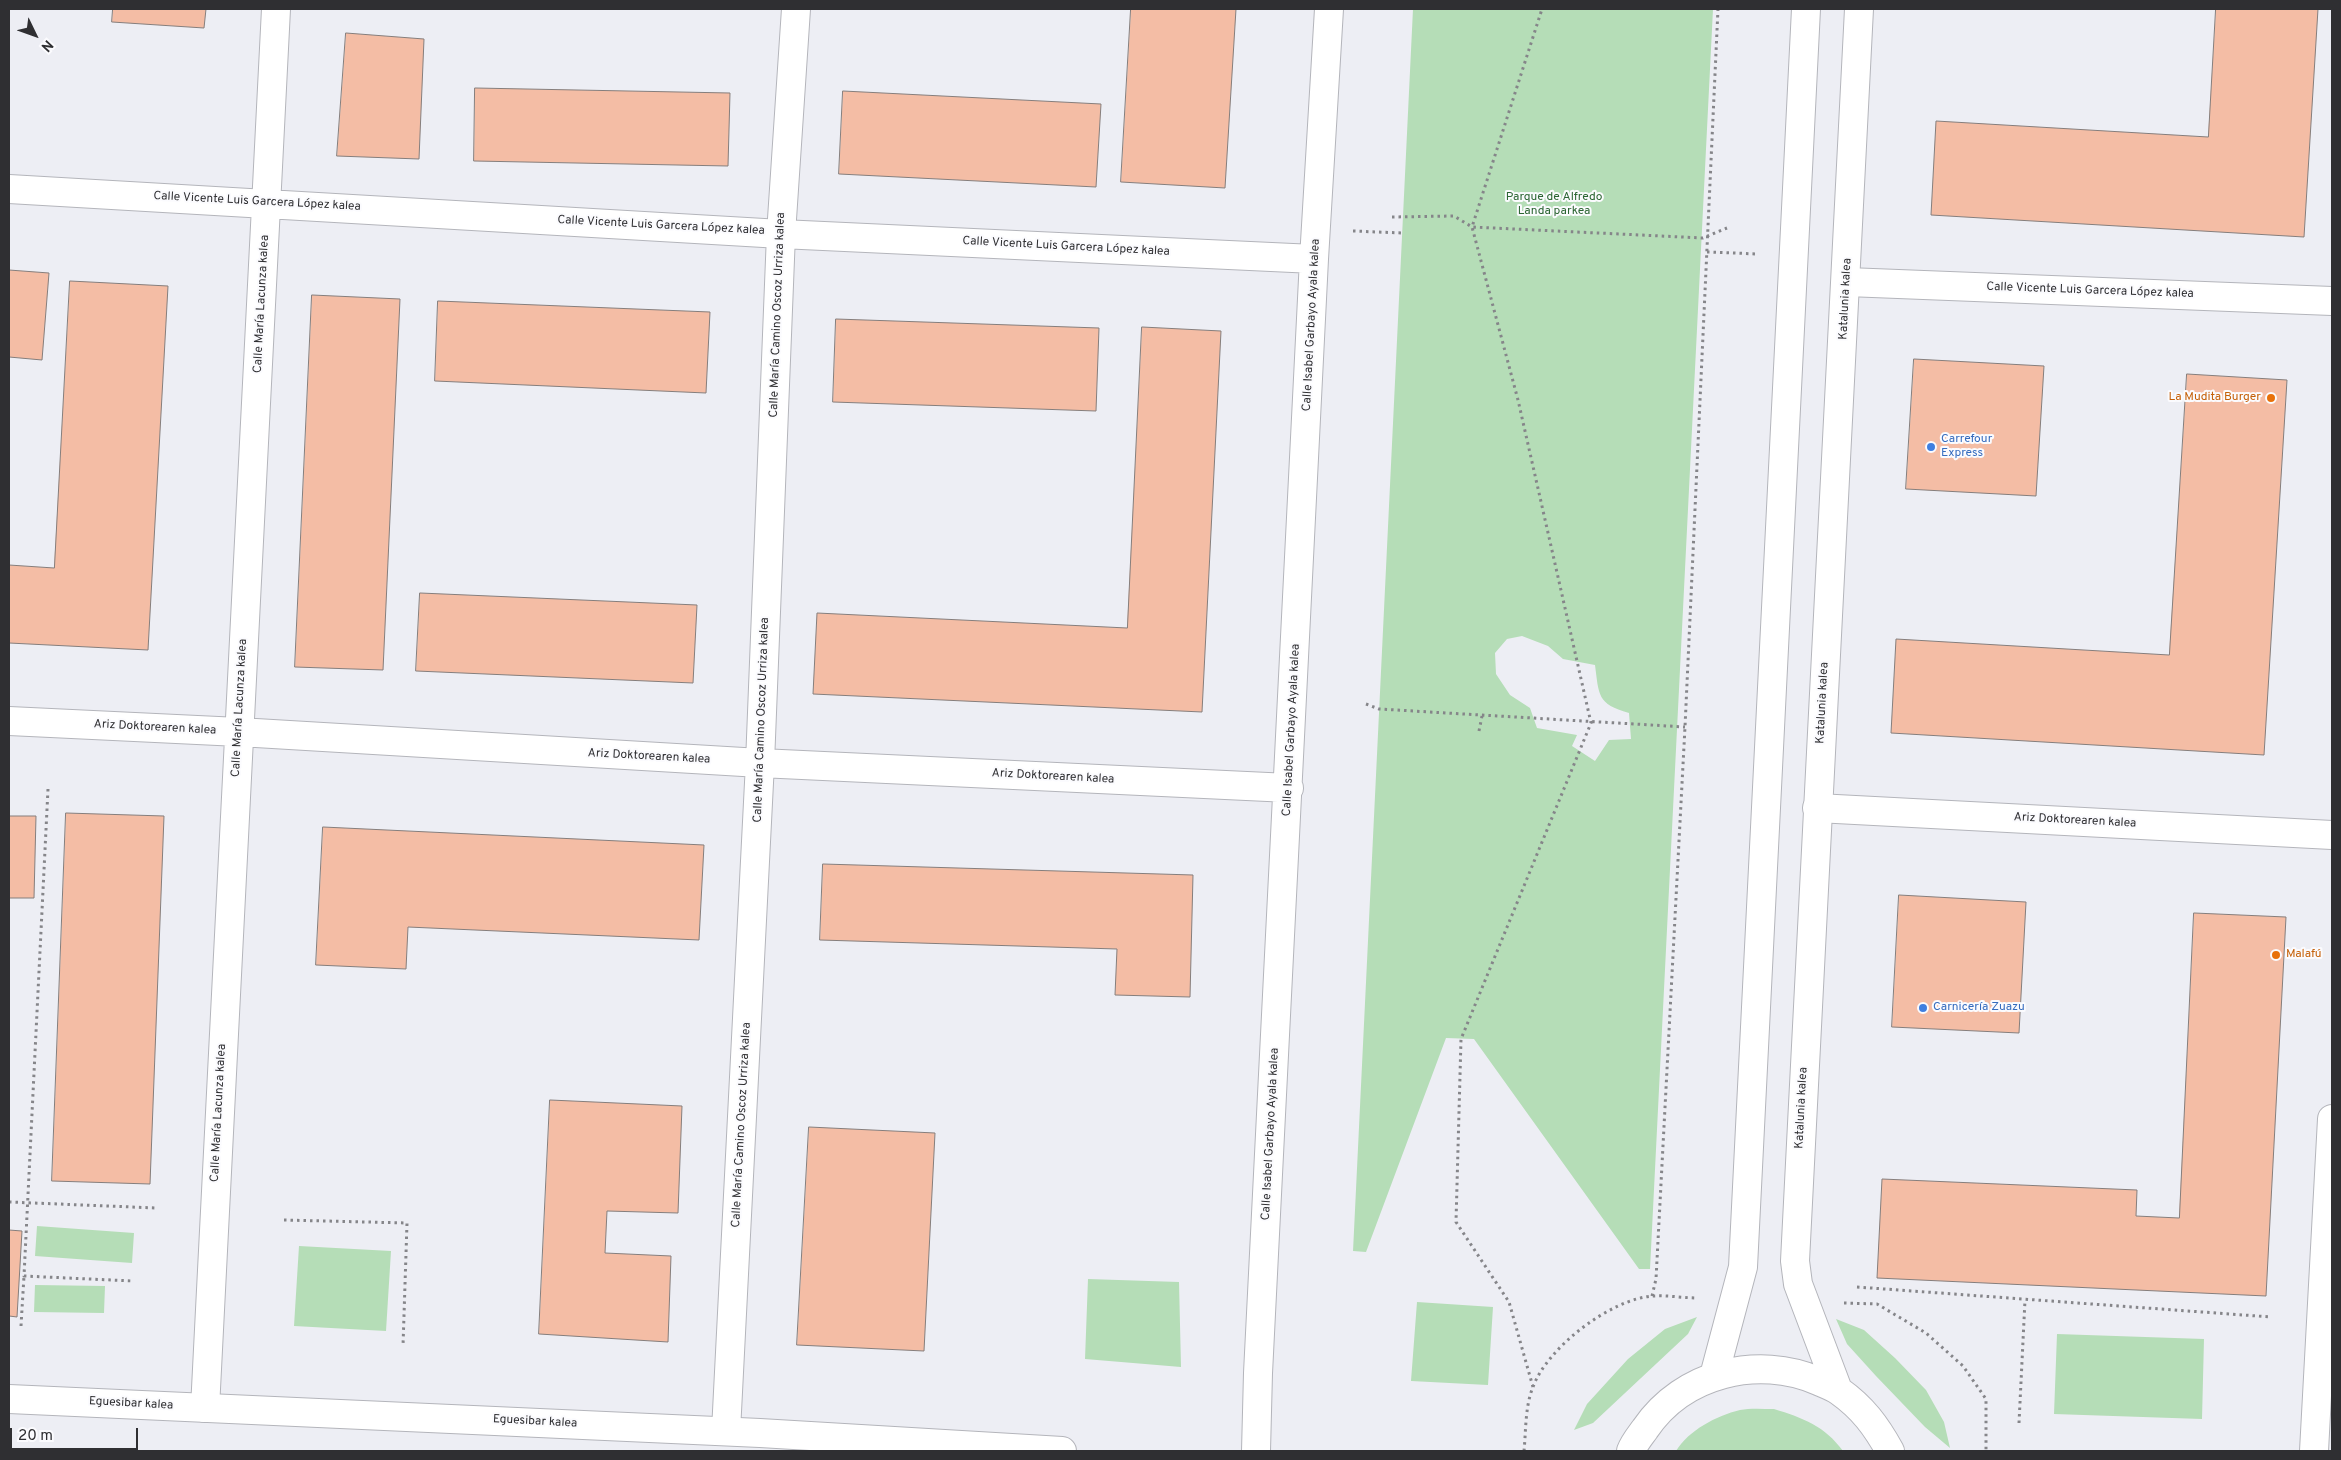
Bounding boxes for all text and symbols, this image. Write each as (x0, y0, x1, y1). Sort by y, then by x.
north arrow (10, 10, 60, 60)
text: N (37, 36, 56, 55)
street label: Calle Vicente Luis Garcera López kalea (153, 189, 361, 215)
park label: Parque de Alfredo Landa parkea (1506, 191, 1602, 219)
street label: Calle María Camino Oscoz Urriza kalea (767, 212, 789, 418)
street label: Calle Vicente Luis Garcera López kalea (557, 213, 765, 239)
street label: Calle Vicente Luis Garcera López kalea (962, 234, 1170, 260)
street label: Calle María Lacunza kalea (251, 235, 273, 373)
street label: Calle Isabel Garbayo Ayala kalea (1300, 238, 1324, 412)
street label: Katalunia kalea (1837, 258, 1855, 340)
street label: Calle Vicente Luis Garcera López kalea (1986, 280, 2194, 302)
place label: La Mudita Burger (2168, 391, 2261, 405)
marker: La Mudita Burger (2265, 392, 2277, 404)
place label: Carrefour Express (1941, 433, 1992, 461)
marker: Carrefour Express (1925, 441, 1937, 453)
street label: Calle María Camino Oscoz Urriza kalea (751, 617, 773, 823)
street label: Calle María Lacunza kalea (229, 639, 251, 777)
street label: Calle Isabel Garbayo Ayala kalea (1280, 643, 1304, 817)
street label: Katalunia kalea (1814, 662, 1832, 744)
street label: Ariz Doktorearen kalea (93, 718, 217, 738)
street label: Ariz Doktorearen kalea (587, 747, 711, 767)
street label: Ariz Doktorearen kalea (991, 767, 1115, 787)
street label: Ariz Doktorearen kalea (2013, 811, 2137, 831)
place label: Malafú (2286, 948, 2322, 962)
marker: Malafú (2270, 949, 2282, 961)
place label: Carnicería Zuazu (1933, 1001, 2025, 1015)
marker: Carnicería Zuazu (1917, 1002, 1929, 1014)
street label: Calle María Camino Oscoz Urriza kalea (729, 1022, 755, 1228)
street label: Calle María Lacunza kalea (208, 1044, 230, 1182)
street label: Calle Isabel Garbayo Ayala kalea (1259, 1047, 1283, 1221)
street label: Katalunia kalea (1793, 1067, 1811, 1149)
street label: Eguesibar kalea (89, 1395, 173, 1413)
street label: Eguesibar kalea (493, 1413, 577, 1431)
scale bar (12, 1418, 140, 1450)
text: 20 m (18, 1427, 53, 1446)

